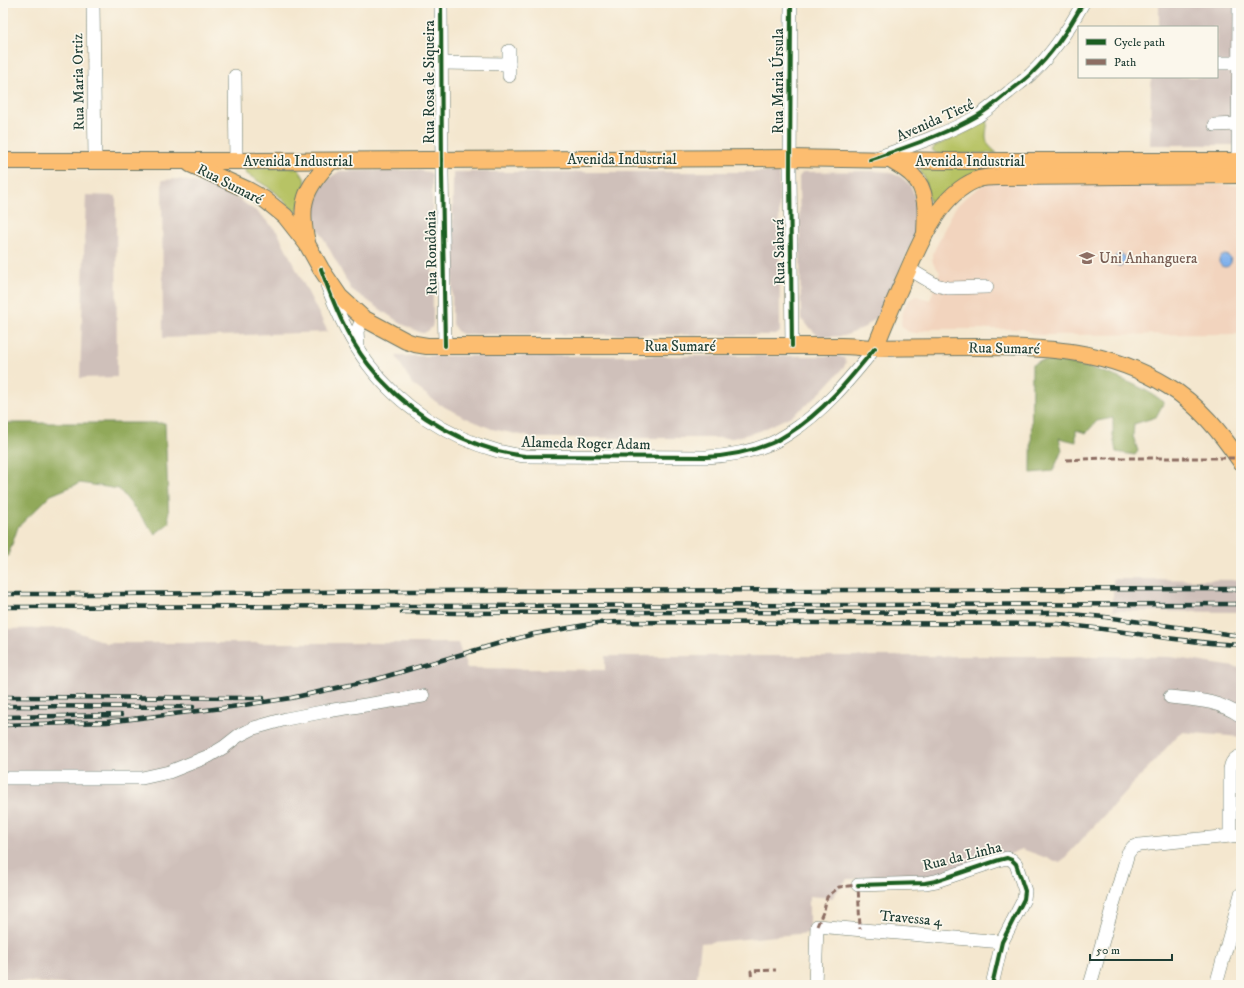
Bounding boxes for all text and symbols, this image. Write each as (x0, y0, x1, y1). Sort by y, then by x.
street label: Rua Rosa de Siqueira (420, 19, 439, 144)
legend (1078, 26, 1218, 78)
street label: Rua Maria Úrsula (768, 27, 788, 134)
street label: Rua Maria Ortiz (68, 33, 89, 131)
text: Cycle path (1114, 35, 1166, 50)
text: Path (1114, 55, 1137, 70)
street label: Avenida Tietê (893, 95, 977, 146)
street label: Avenida Industrial (567, 150, 677, 169)
street label: Avenida Industrial (243, 152, 353, 171)
street label: Avenida Industrial (915, 152, 1025, 171)
street label: Rua Sumaré (194, 160, 267, 209)
street label: Rua Rondônia (421, 210, 442, 295)
street label: Rua Sabará (769, 218, 790, 285)
school or university icon: Uni Anhanguera (1078, 249, 1096, 267)
place label: Uni Anhanguera (1099, 249, 1198, 268)
street label: Rua Sumaré (644, 337, 716, 356)
street label: Rua Sumaré (968, 338, 1041, 359)
street label: Alameda Roger Adam (521, 433, 651, 454)
street label: Rua da Linha (921, 837, 1004, 875)
street label: Travessa 4 (879, 906, 943, 931)
scale bar (1090, 936, 1172, 962)
text: 50 m (1096, 943, 1120, 958)

